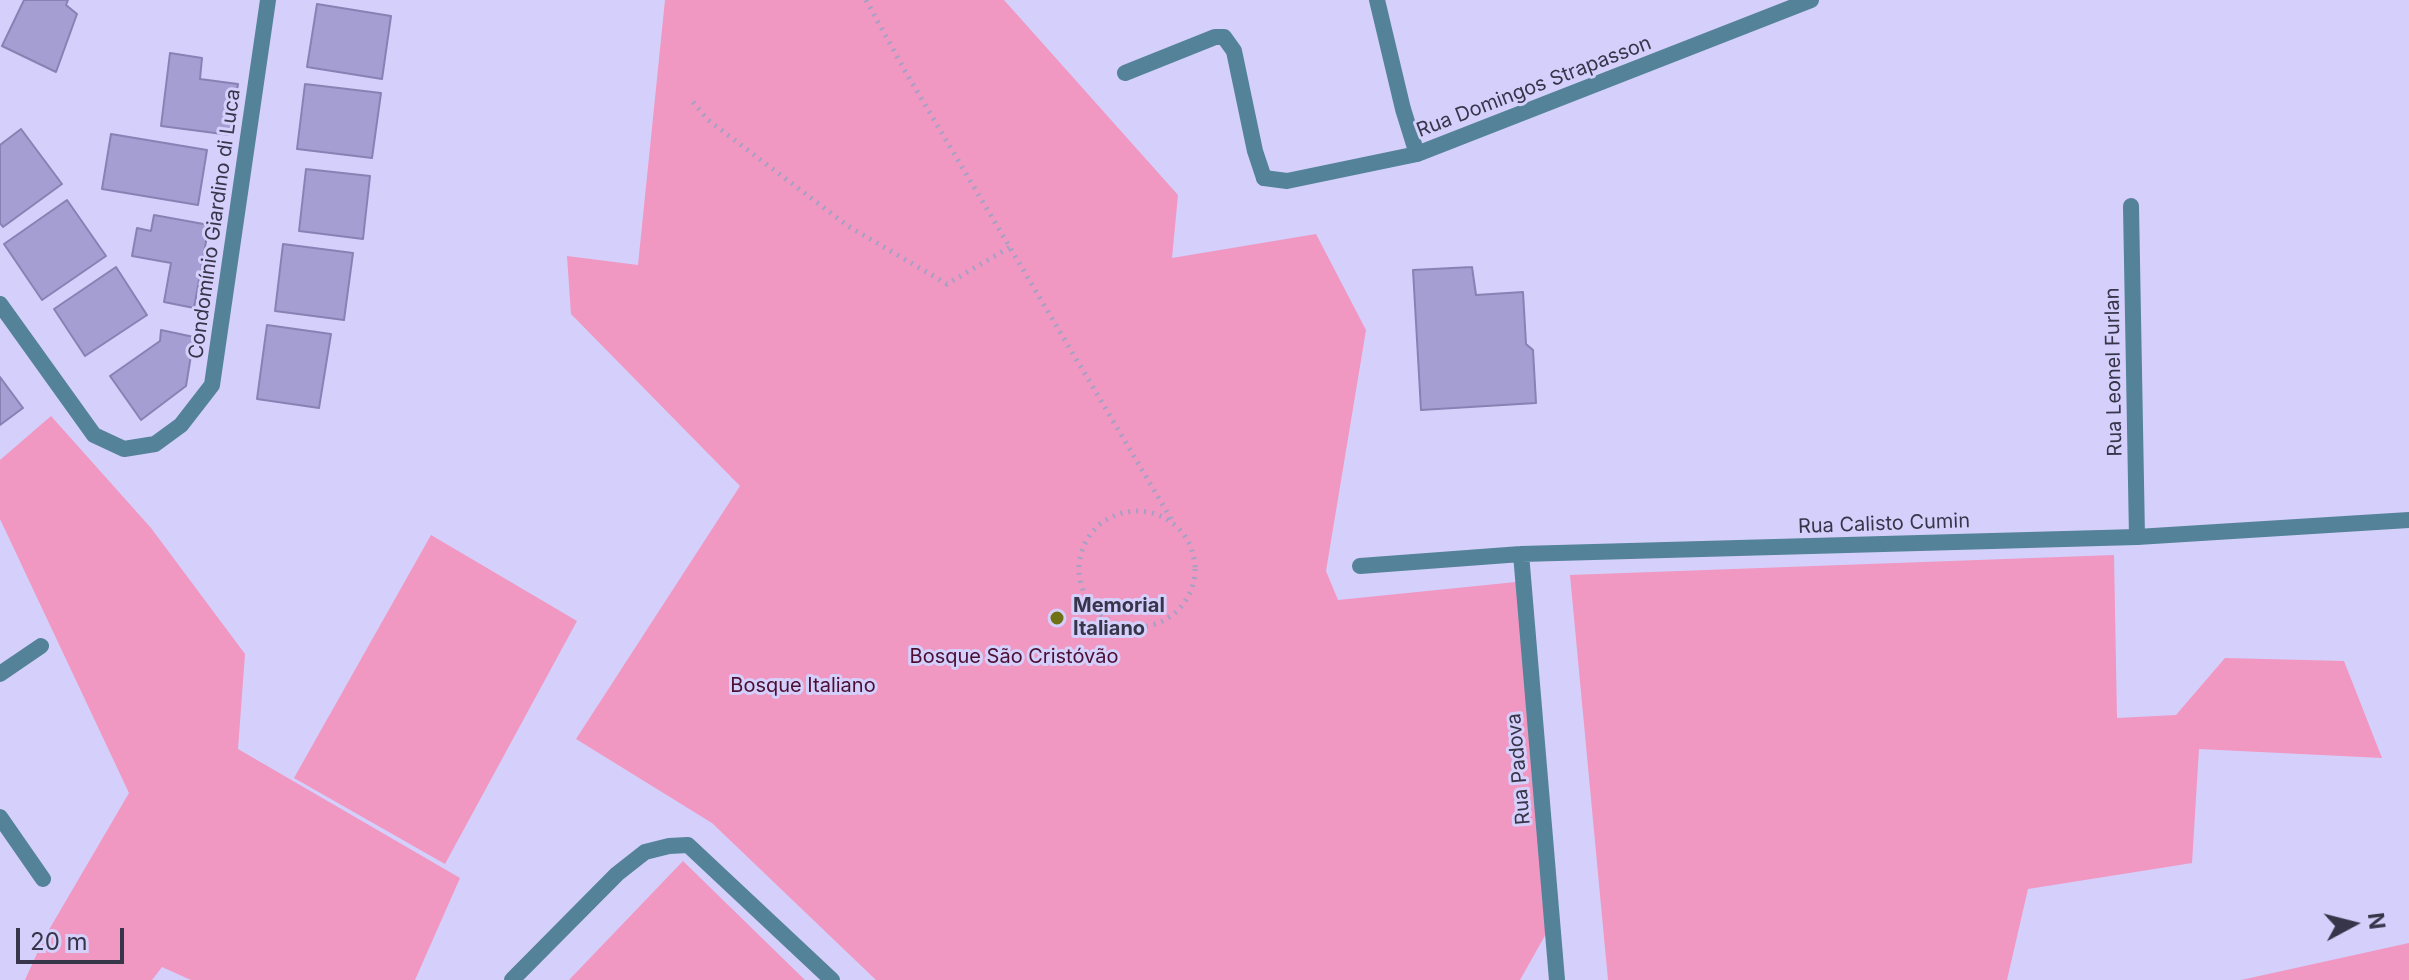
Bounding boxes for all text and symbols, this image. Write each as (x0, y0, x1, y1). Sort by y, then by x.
street label: Rua Domingos Strapasson (1413, 31, 1655, 143)
street label: Condomínio Giardino di Luca (184, 87, 246, 361)
street label: Rua Leonel Furlan (2101, 287, 2127, 457)
street label: Rua Calisto Cumin (1798, 509, 1970, 539)
place label: Memorial Italiano (1073, 594, 1165, 641)
marker: Memorial Italiano (1048, 609, 1066, 627)
park label: Bosque São Cristóvão (910, 645, 1118, 669)
park label: Bosque Italiano (730, 674, 876, 698)
street label: Rua Padova (1502, 712, 1536, 826)
north arrow (2313, 884, 2393, 964)
text: N (2363, 911, 2391, 931)
scale bar (20, 912, 128, 962)
text: 20 m (30, 927, 88, 956)

